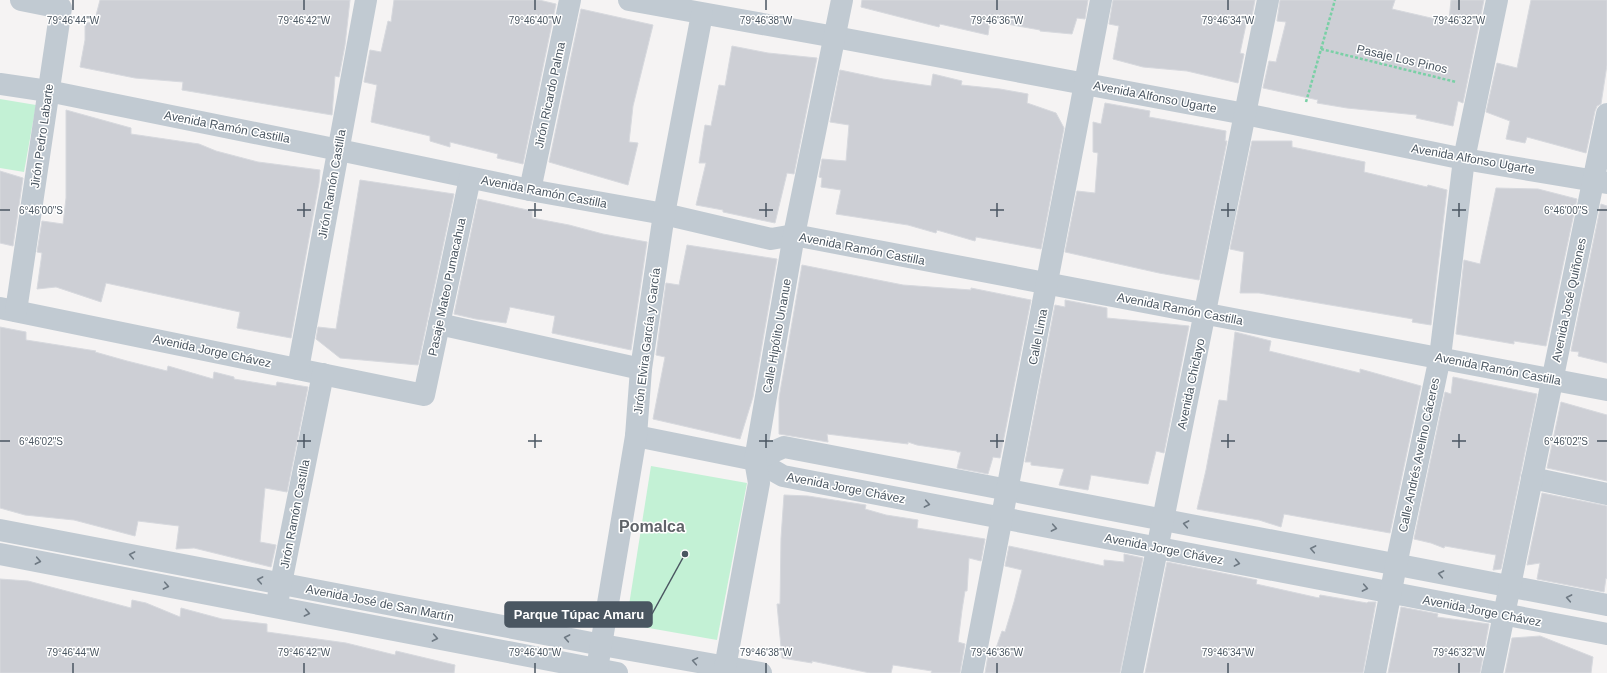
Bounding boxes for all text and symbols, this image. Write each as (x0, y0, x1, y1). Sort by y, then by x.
text: 79°46'44"W (47, 15, 100, 26)
text: 79°46'42"W (278, 15, 331, 26)
text: 79°46'40"W (509, 15, 562, 26)
text: 79°46'38"W (740, 15, 793, 26)
text: 79°46'36"W (971, 15, 1024, 26)
text: 79°46'34"W (1202, 15, 1255, 26)
text: 79°46'32"W (1433, 15, 1486, 26)
street label: Jirón Ricardo Palma (532, 40, 568, 149)
street label: Pasaje Los Pinos (1355, 42, 1449, 76)
street label: Avenida Alfonso Ugarte (1092, 78, 1218, 116)
street label: Jirón Pedro Labarte (28, 83, 56, 189)
street label: Avenida Ramón Castilla (163, 108, 291, 146)
street label: Jirón Ramón Castilla (315, 128, 349, 240)
street label: Avenida Alfonso Ugarte (1410, 141, 1536, 177)
street label: Avenida Ramón Castilla (480, 173, 608, 211)
text: 6°46'00"S (19, 205, 63, 216)
text: 6°46'00"S (1544, 205, 1588, 216)
street label: Pasaje Mateo Pumacahua (426, 216, 469, 357)
street label: Avenida Ramón Castilla (798, 230, 926, 268)
street label: Avenida José Quiñones (1549, 237, 1589, 363)
street label: Jirón Elvira García y García (631, 267, 663, 415)
street label: Calle Hipólito Unanue (760, 277, 794, 394)
street label: Avenida Ramón Castilla (1116, 290, 1244, 328)
street label: Calle Lima (1026, 308, 1050, 366)
street label: Avenida Jorge Chávez (152, 332, 272, 370)
street label: Avenida Chiclayo (1175, 337, 1208, 431)
street label: Avenida Ramón Castilla (1434, 350, 1562, 388)
street label: Calle Andrés Avelino Cáceres (1396, 376, 1442, 534)
text: 6°46'02"S (19, 436, 63, 447)
text: 6°46'02"S (1544, 436, 1588, 447)
street label: Jirón Ramón Castilla (278, 458, 312, 570)
street label: Avenida Jorge Chávez (786, 470, 906, 506)
one-way arrow (924, 499, 930, 507)
district label: Pomalca (619, 518, 685, 535)
one-way arrow (1183, 521, 1189, 529)
one-way arrow (1051, 524, 1058, 532)
street label: Avenida Jorge Chávez (1104, 531, 1224, 567)
one-way arrow (1310, 545, 1316, 554)
one-way arrow (129, 552, 136, 560)
one-way arrow (35, 557, 41, 565)
one-way arrow (1234, 559, 1240, 567)
one-way arrow (1438, 570, 1444, 578)
one-way arrow (257, 576, 263, 584)
one-way arrow (163, 581, 169, 590)
street label: Avenida José de San Martín (305, 582, 455, 624)
one-way arrow (1362, 583, 1368, 592)
street label: Avenida Jorge Chávez (1422, 593, 1542, 629)
one-way arrow (1566, 594, 1572, 603)
callout: Parque Túpac Amaru (505, 602, 652, 627)
text: Parque Túpac Amaru (514, 607, 644, 622)
one-way arrow (304, 609, 310, 617)
one-way arrow (432, 633, 438, 642)
one-way arrow (564, 634, 570, 643)
text: 79°46'44"W (47, 647, 100, 658)
text: 79°46'42"W (278, 647, 331, 658)
text: 79°46'40"W (509, 647, 562, 658)
text: 79°46'38"W (740, 647, 793, 658)
text: 79°46'36"W (971, 647, 1024, 658)
text: 79°46'34"W (1202, 647, 1255, 658)
text: 79°46'32"W (1433, 647, 1486, 658)
one-way arrow (692, 657, 698, 666)

